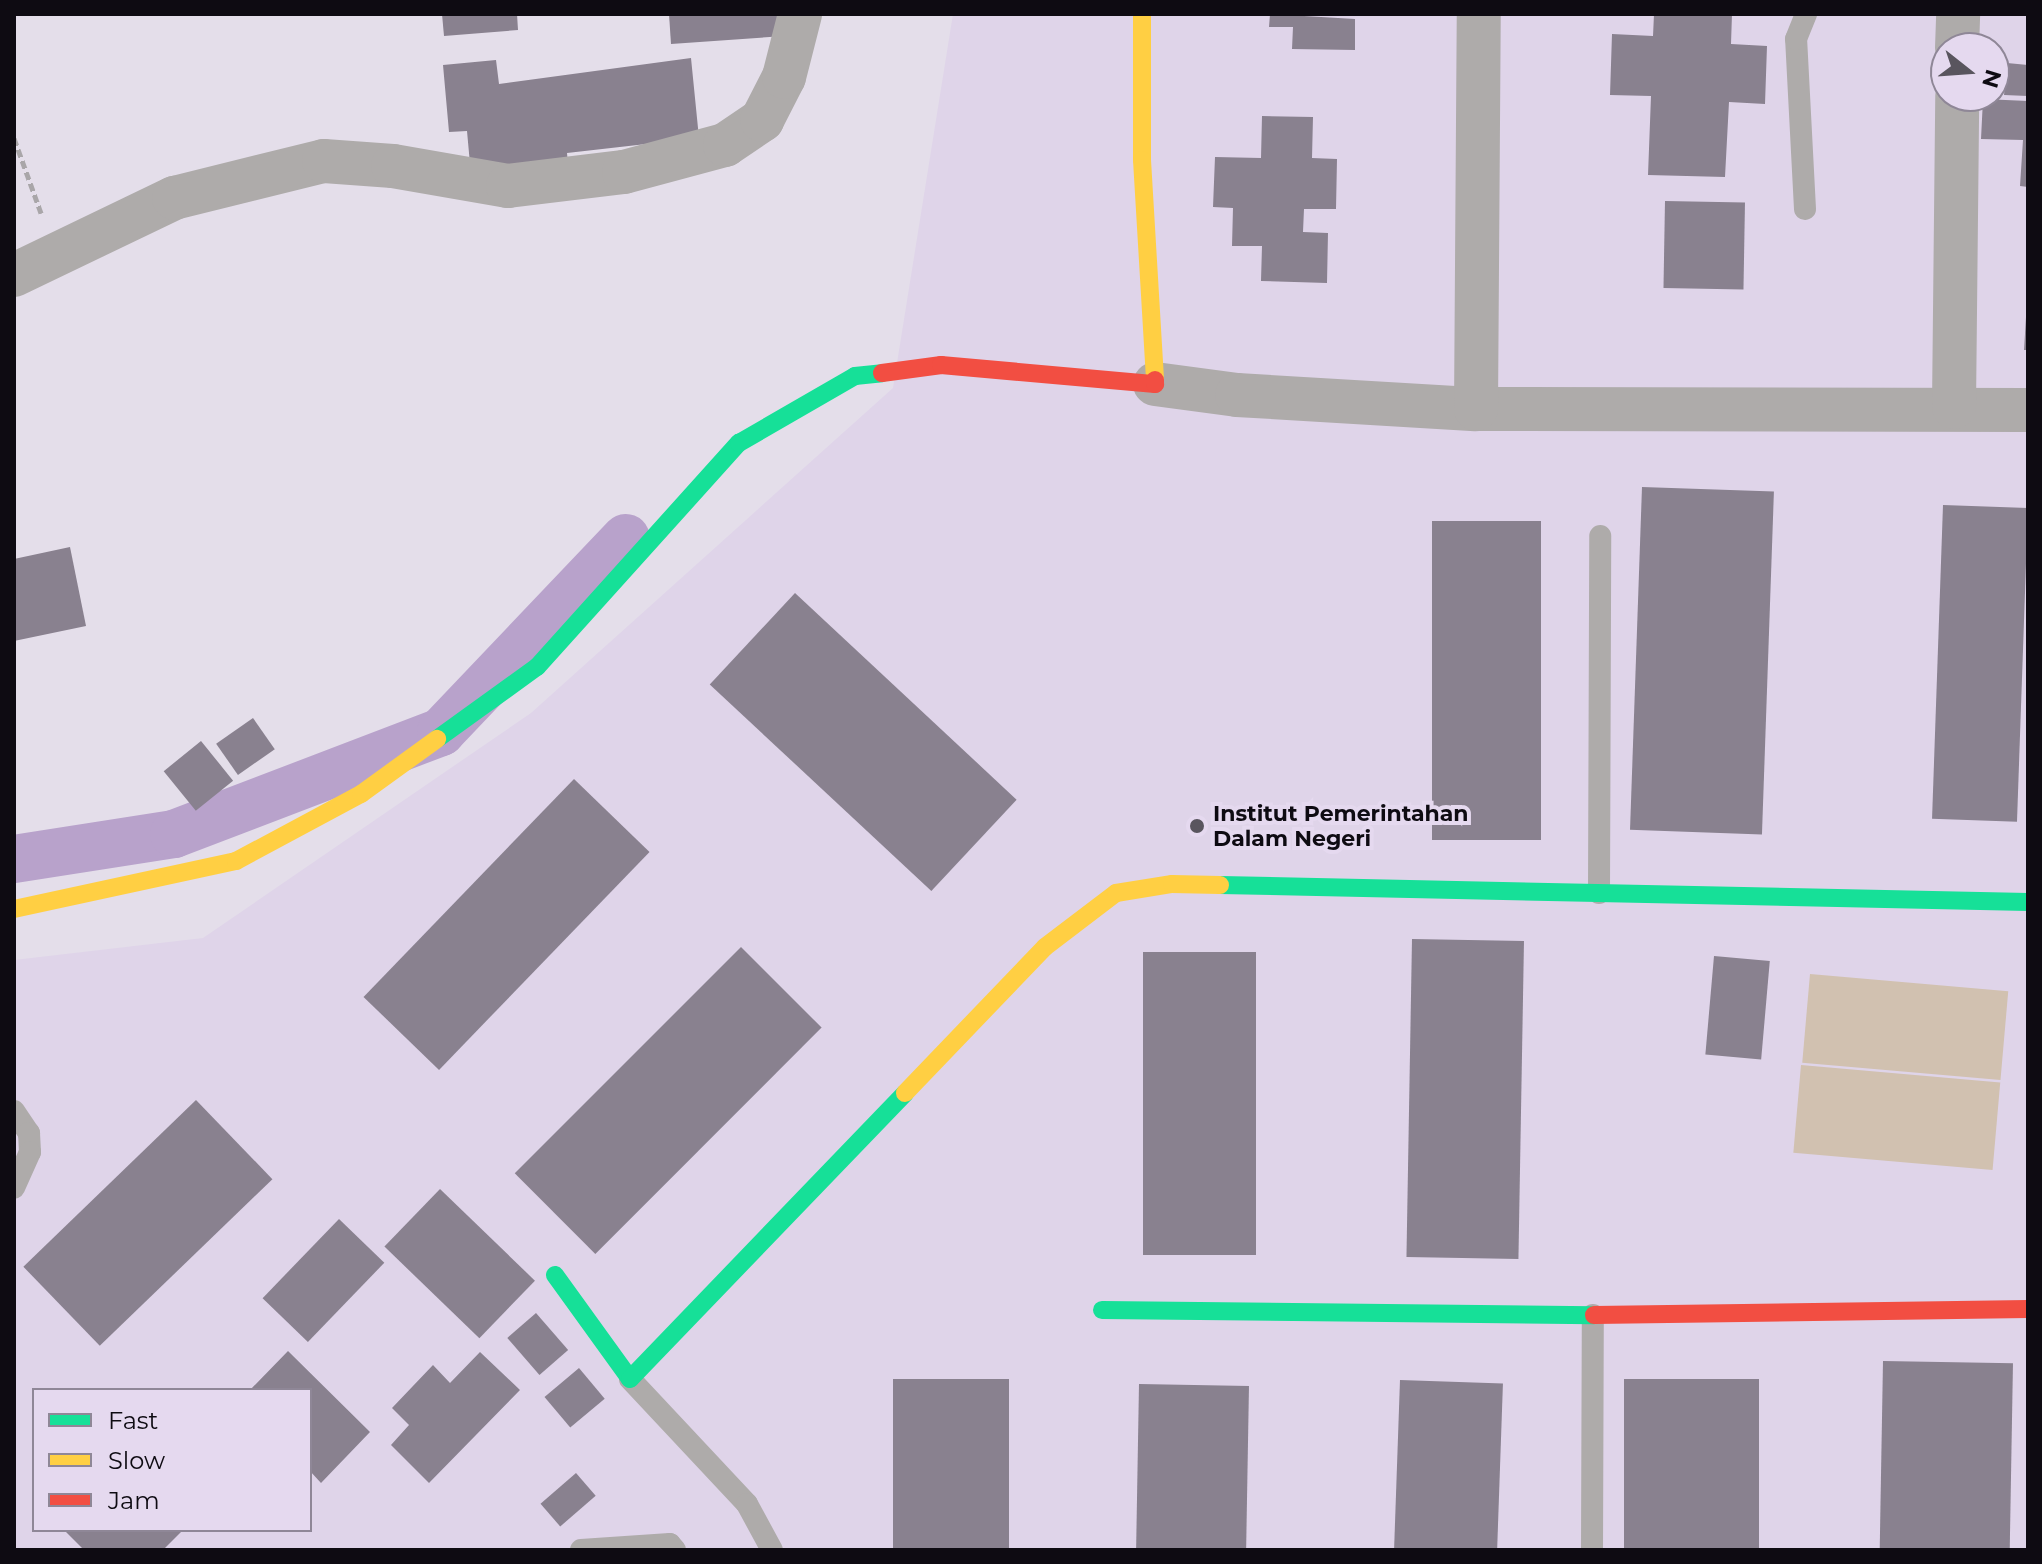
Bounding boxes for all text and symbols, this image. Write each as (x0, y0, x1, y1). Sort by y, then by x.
north arrow (1930, 32, 2010, 112)
text: N (1976, 66, 2007, 91)
place label: Institut Pemerintahan Dalam Negeri (1213, 800, 1469, 852)
marker: Institut Pemerintahan Dalam Negeri (1188, 817, 1206, 835)
legend (32, 1388, 312, 1532)
text: Fast (108, 1406, 158, 1435)
text: Slow (108, 1446, 165, 1475)
text: Jam (108, 1486, 160, 1515)

